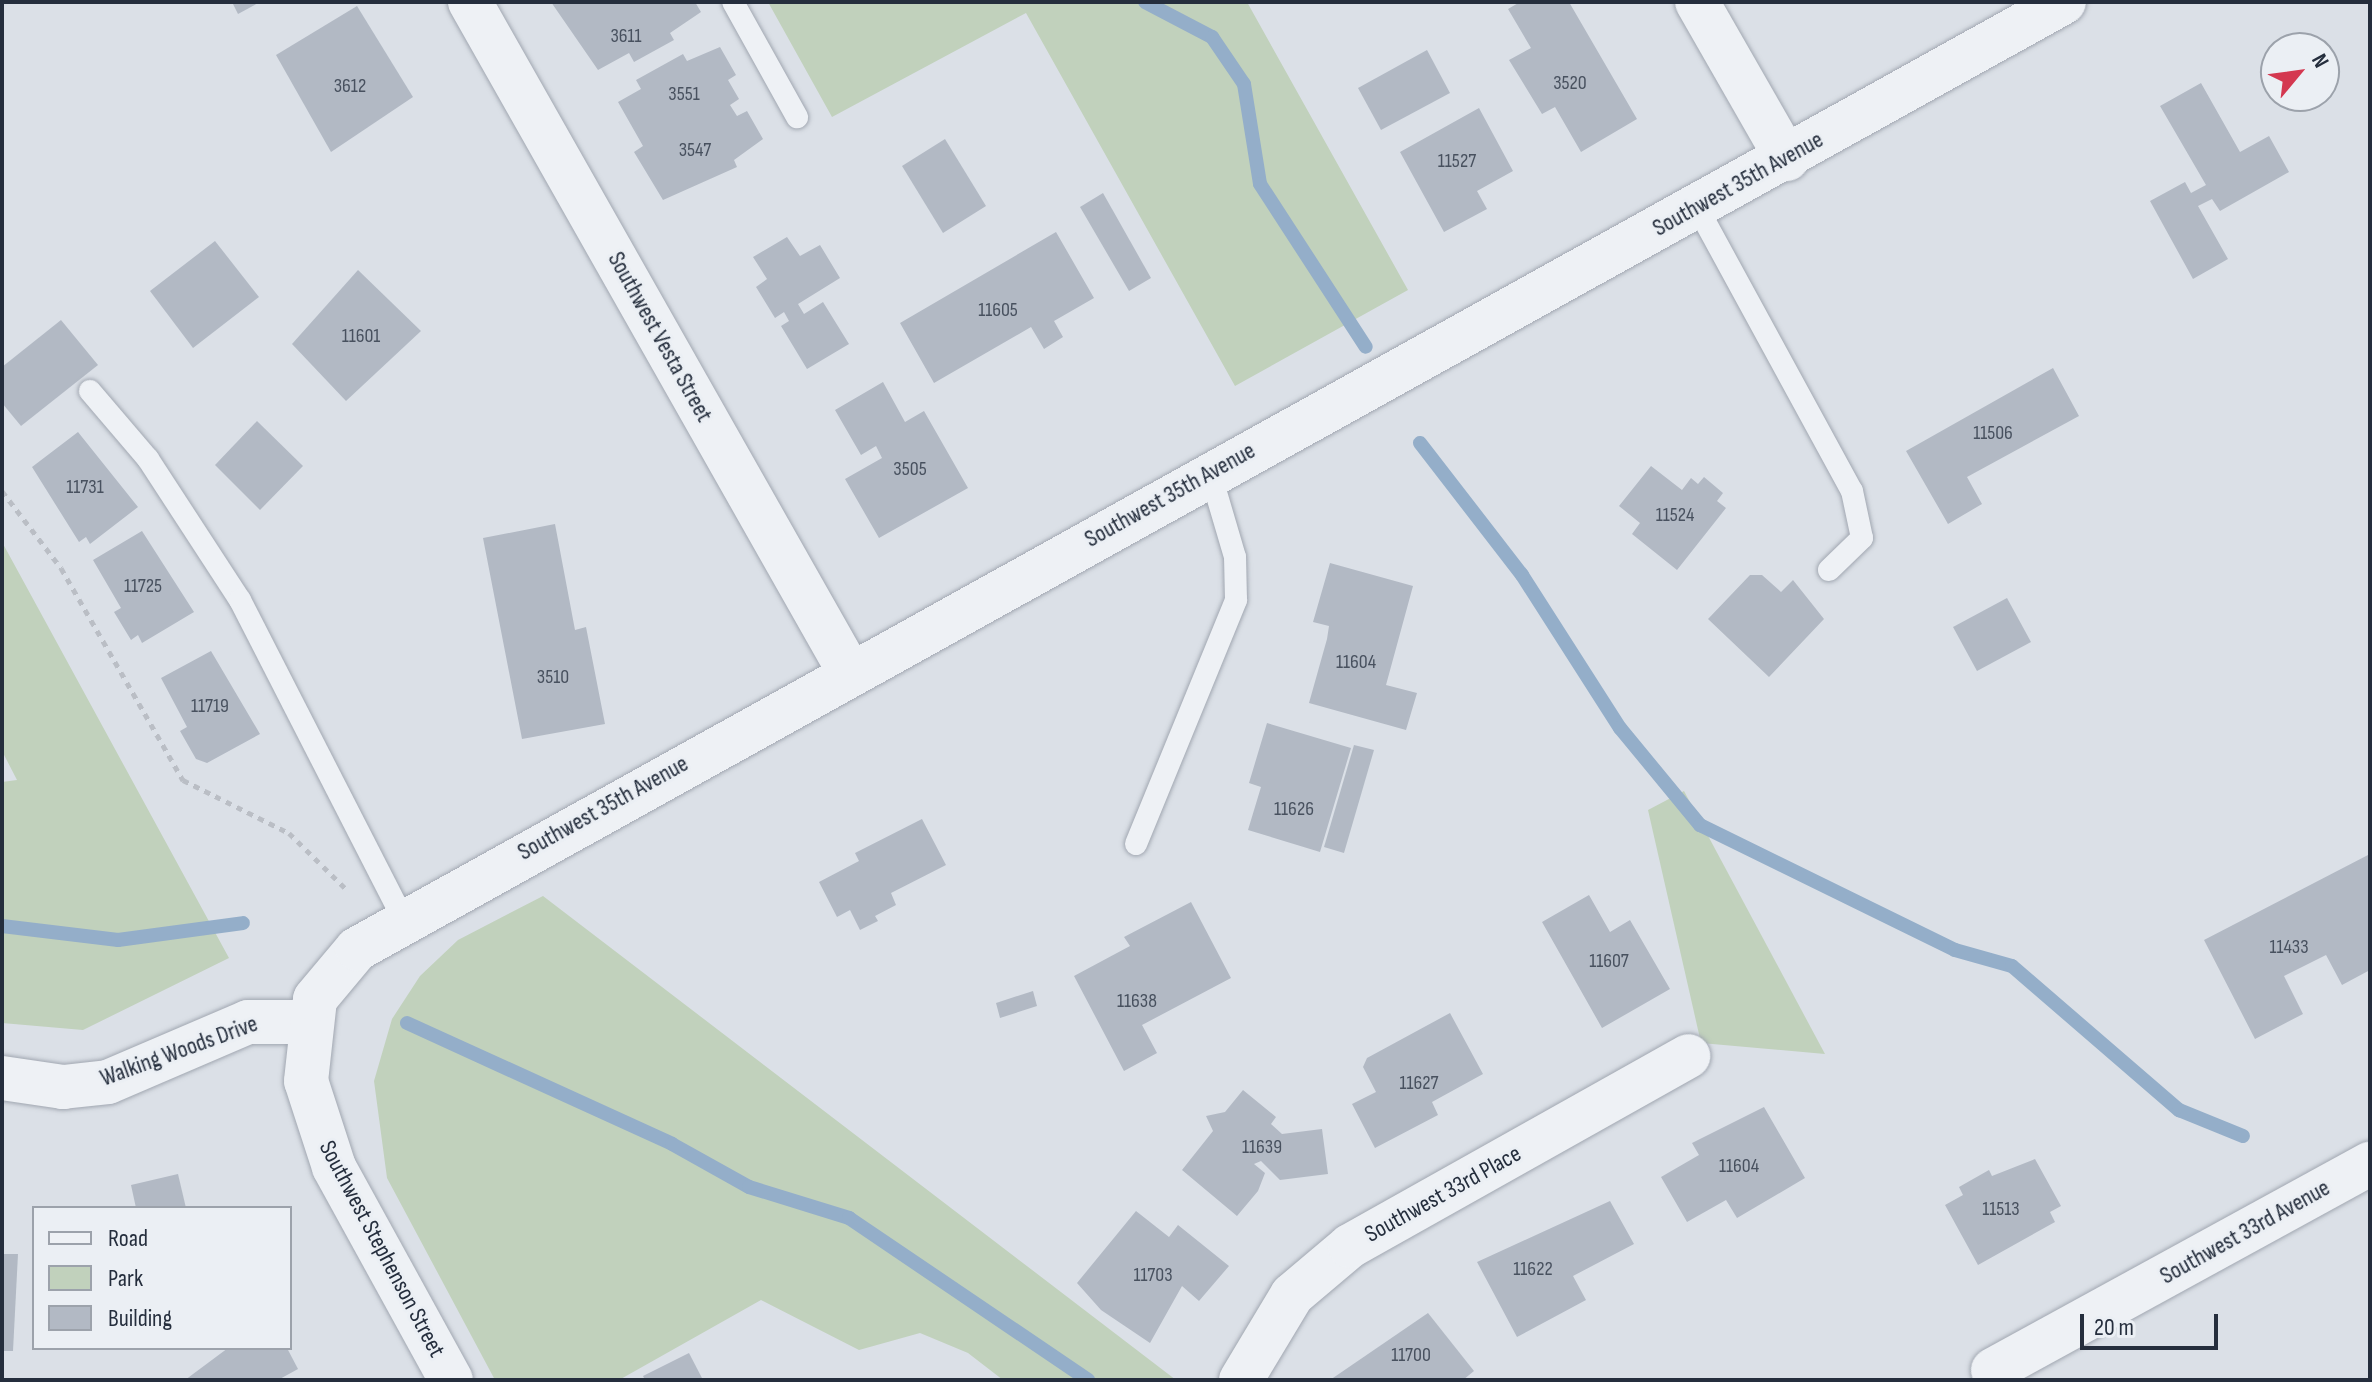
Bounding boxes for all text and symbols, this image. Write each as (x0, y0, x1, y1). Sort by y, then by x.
house number: 3611 (610, 24, 642, 48)
north arrow (2260, 32, 2340, 112)
text: N (2305, 49, 2334, 73)
house number: 3520 (1553, 71, 1587, 95)
house number: 3612 (334, 74, 366, 98)
house number: 3551 (668, 82, 700, 106)
street label: Southwest 35th Avenue (1648, 125, 1828, 243)
house number: 3547 (679, 138, 711, 162)
house number: 11527 (1438, 149, 1476, 173)
street label: Southwest Vesta Street (601, 247, 719, 427)
house number: 11605 (978, 298, 1018, 322)
house number: 11601 (342, 324, 380, 348)
house number: 11506 (1973, 421, 2013, 445)
street label: Southwest 35th Avenue (1080, 436, 1260, 554)
house number: 3505 (893, 457, 927, 481)
house number: 11731 (66, 475, 104, 499)
house number: 11524 (1656, 503, 1694, 527)
house number: 11725 (124, 574, 162, 598)
house number: 11604 (1336, 650, 1376, 674)
house number: 3510 (537, 665, 569, 689)
house number: 11719 (191, 694, 229, 718)
street label: Southwest 35th Avenue (513, 749, 693, 867)
house number: 11626 (1274, 797, 1314, 821)
house number: 11433 (2269, 935, 2309, 959)
house number: 11607 (1589, 949, 1629, 973)
house number: 11638 (1117, 989, 1157, 1013)
street label: Walking Woods Drive (96, 1009, 262, 1093)
house number: 11627 (1399, 1071, 1439, 1095)
house number: 11639 (1242, 1135, 1282, 1159)
street label: Southwest Stephenson Street (313, 1136, 451, 1362)
street label: Southwest 33rd Place (1360, 1139, 1526, 1249)
house number: 11604 (1719, 1154, 1759, 1178)
street label: Southwest 33rd Avenue (2155, 1173, 2335, 1291)
house number: 11513 (1982, 1197, 2020, 1221)
legend (32, 1206, 292, 1350)
text: Road (108, 1224, 148, 1253)
house number: 11622 (1513, 1257, 1553, 1281)
house number: 11703 (1133, 1263, 1173, 1287)
text: Park (108, 1264, 143, 1293)
scale bar (2084, 1298, 2222, 1348)
text: Building (108, 1304, 172, 1333)
text: 20 m (2094, 1313, 2134, 1342)
house number: 11700 (1391, 1343, 1431, 1367)

